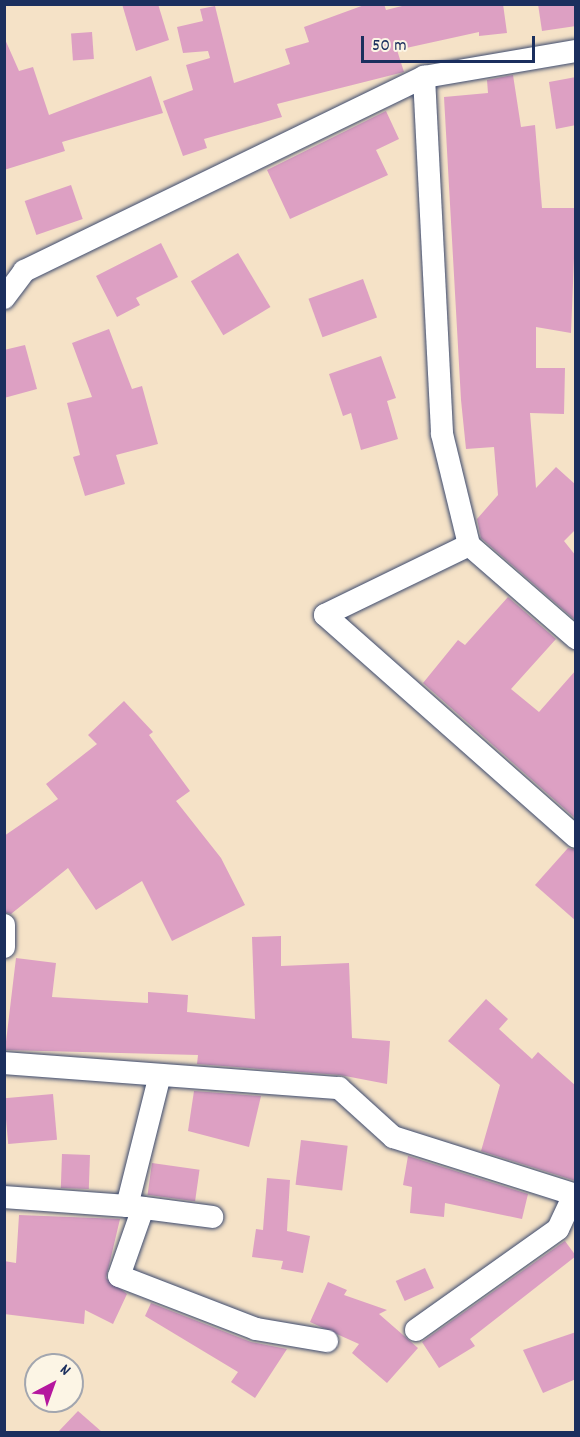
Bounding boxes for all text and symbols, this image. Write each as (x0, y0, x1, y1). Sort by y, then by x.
scale bar (364, 24, 538, 62)
text: 50 m (372, 34, 407, 59)
north arrow (24, 1353, 84, 1413)
text: N (54, 1359, 75, 1382)

